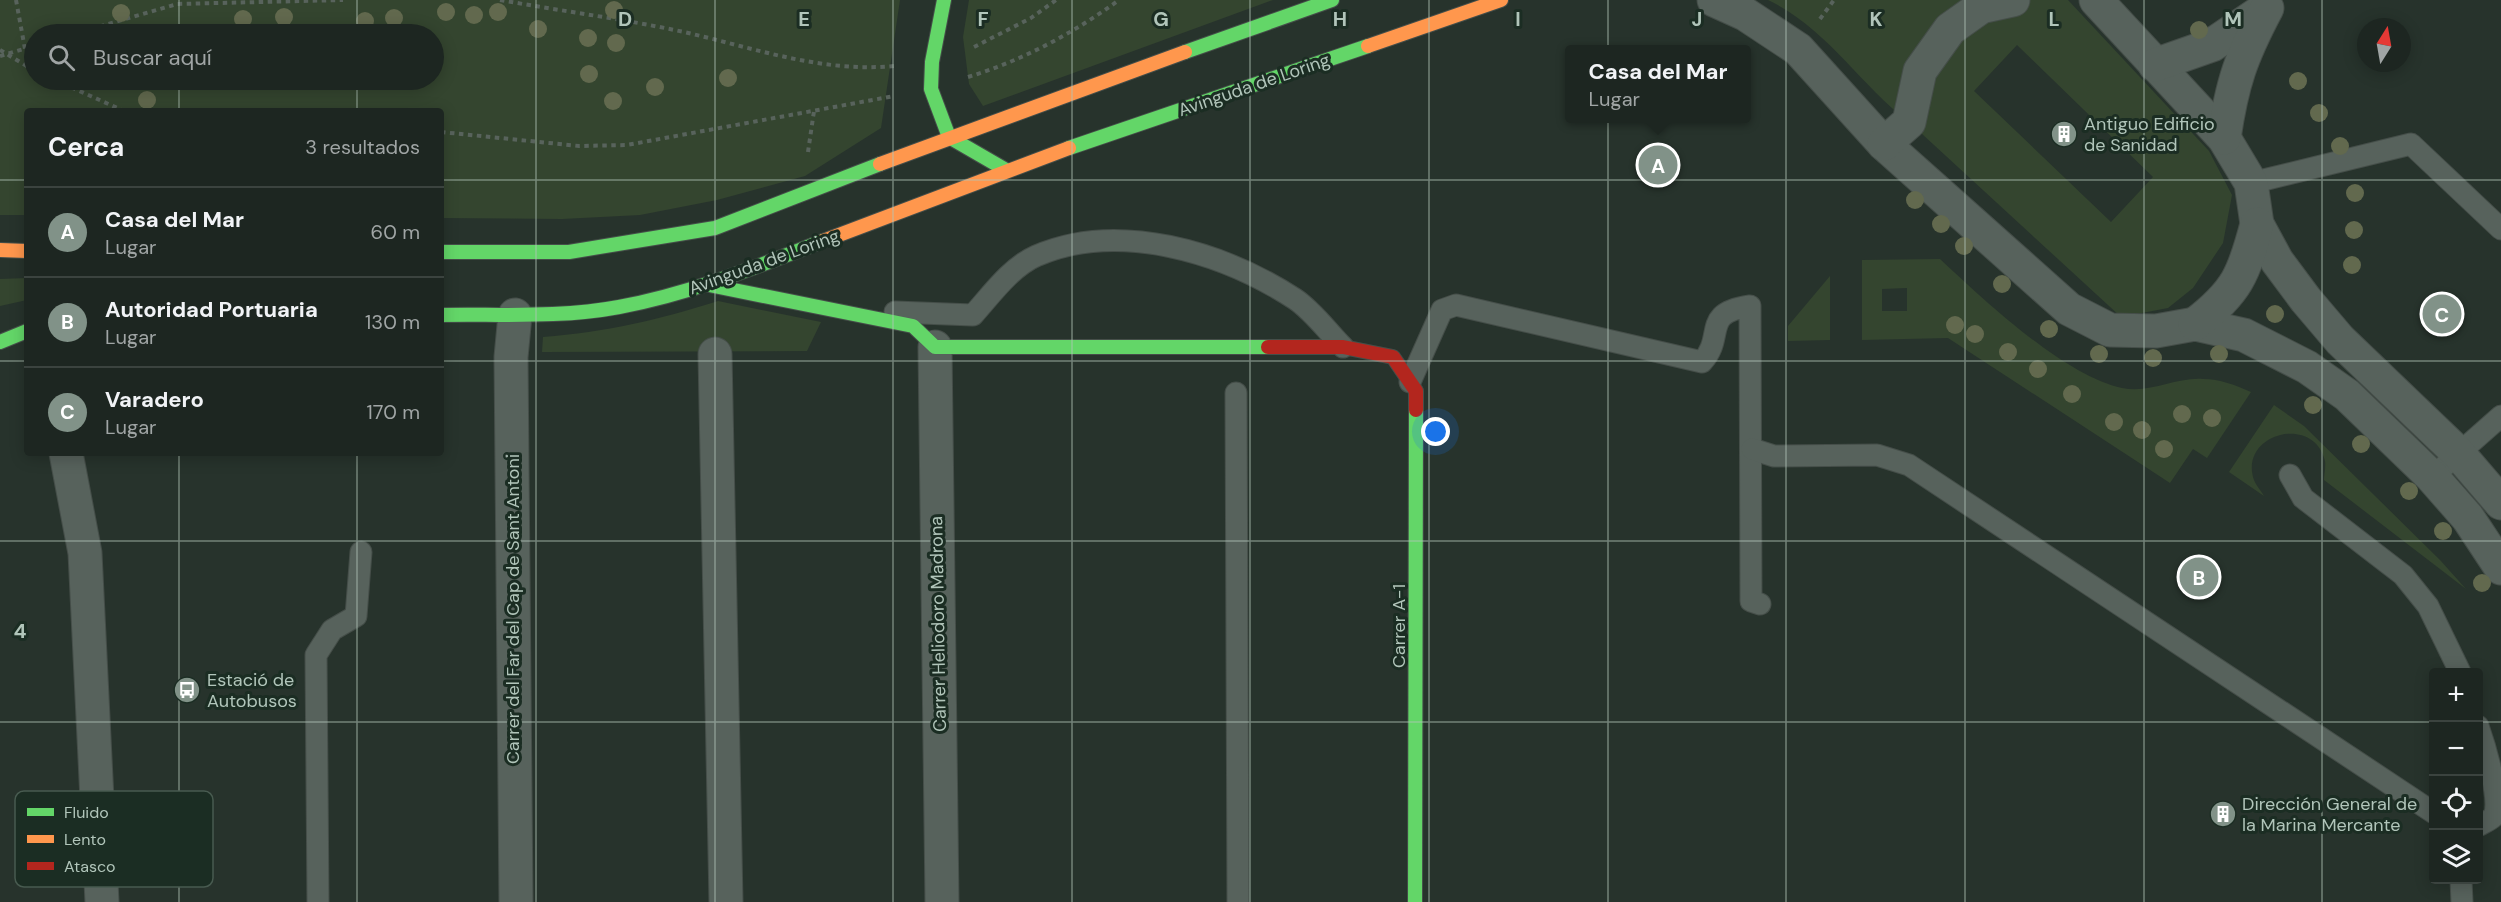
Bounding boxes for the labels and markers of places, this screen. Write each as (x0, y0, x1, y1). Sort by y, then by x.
place label: Antiguo Edificio de Sanidad (2084, 112, 2215, 157)
building icon: Antiguo Edificio de Sanidad (2049, 119, 2079, 149)
pin: A (1638, 142, 1678, 188)
pin: C (2422, 292, 2462, 336)
pin: B (2180, 554, 2218, 600)
place label: Estació de Autobusos (207, 668, 297, 713)
bus stop icon: Estació de Autobusos (172, 675, 202, 705)
place label: Dirección General de la Marina Mercante (2242, 792, 2417, 837)
building icon: Dirección General de la Marina Mercante (2208, 799, 2238, 829)

